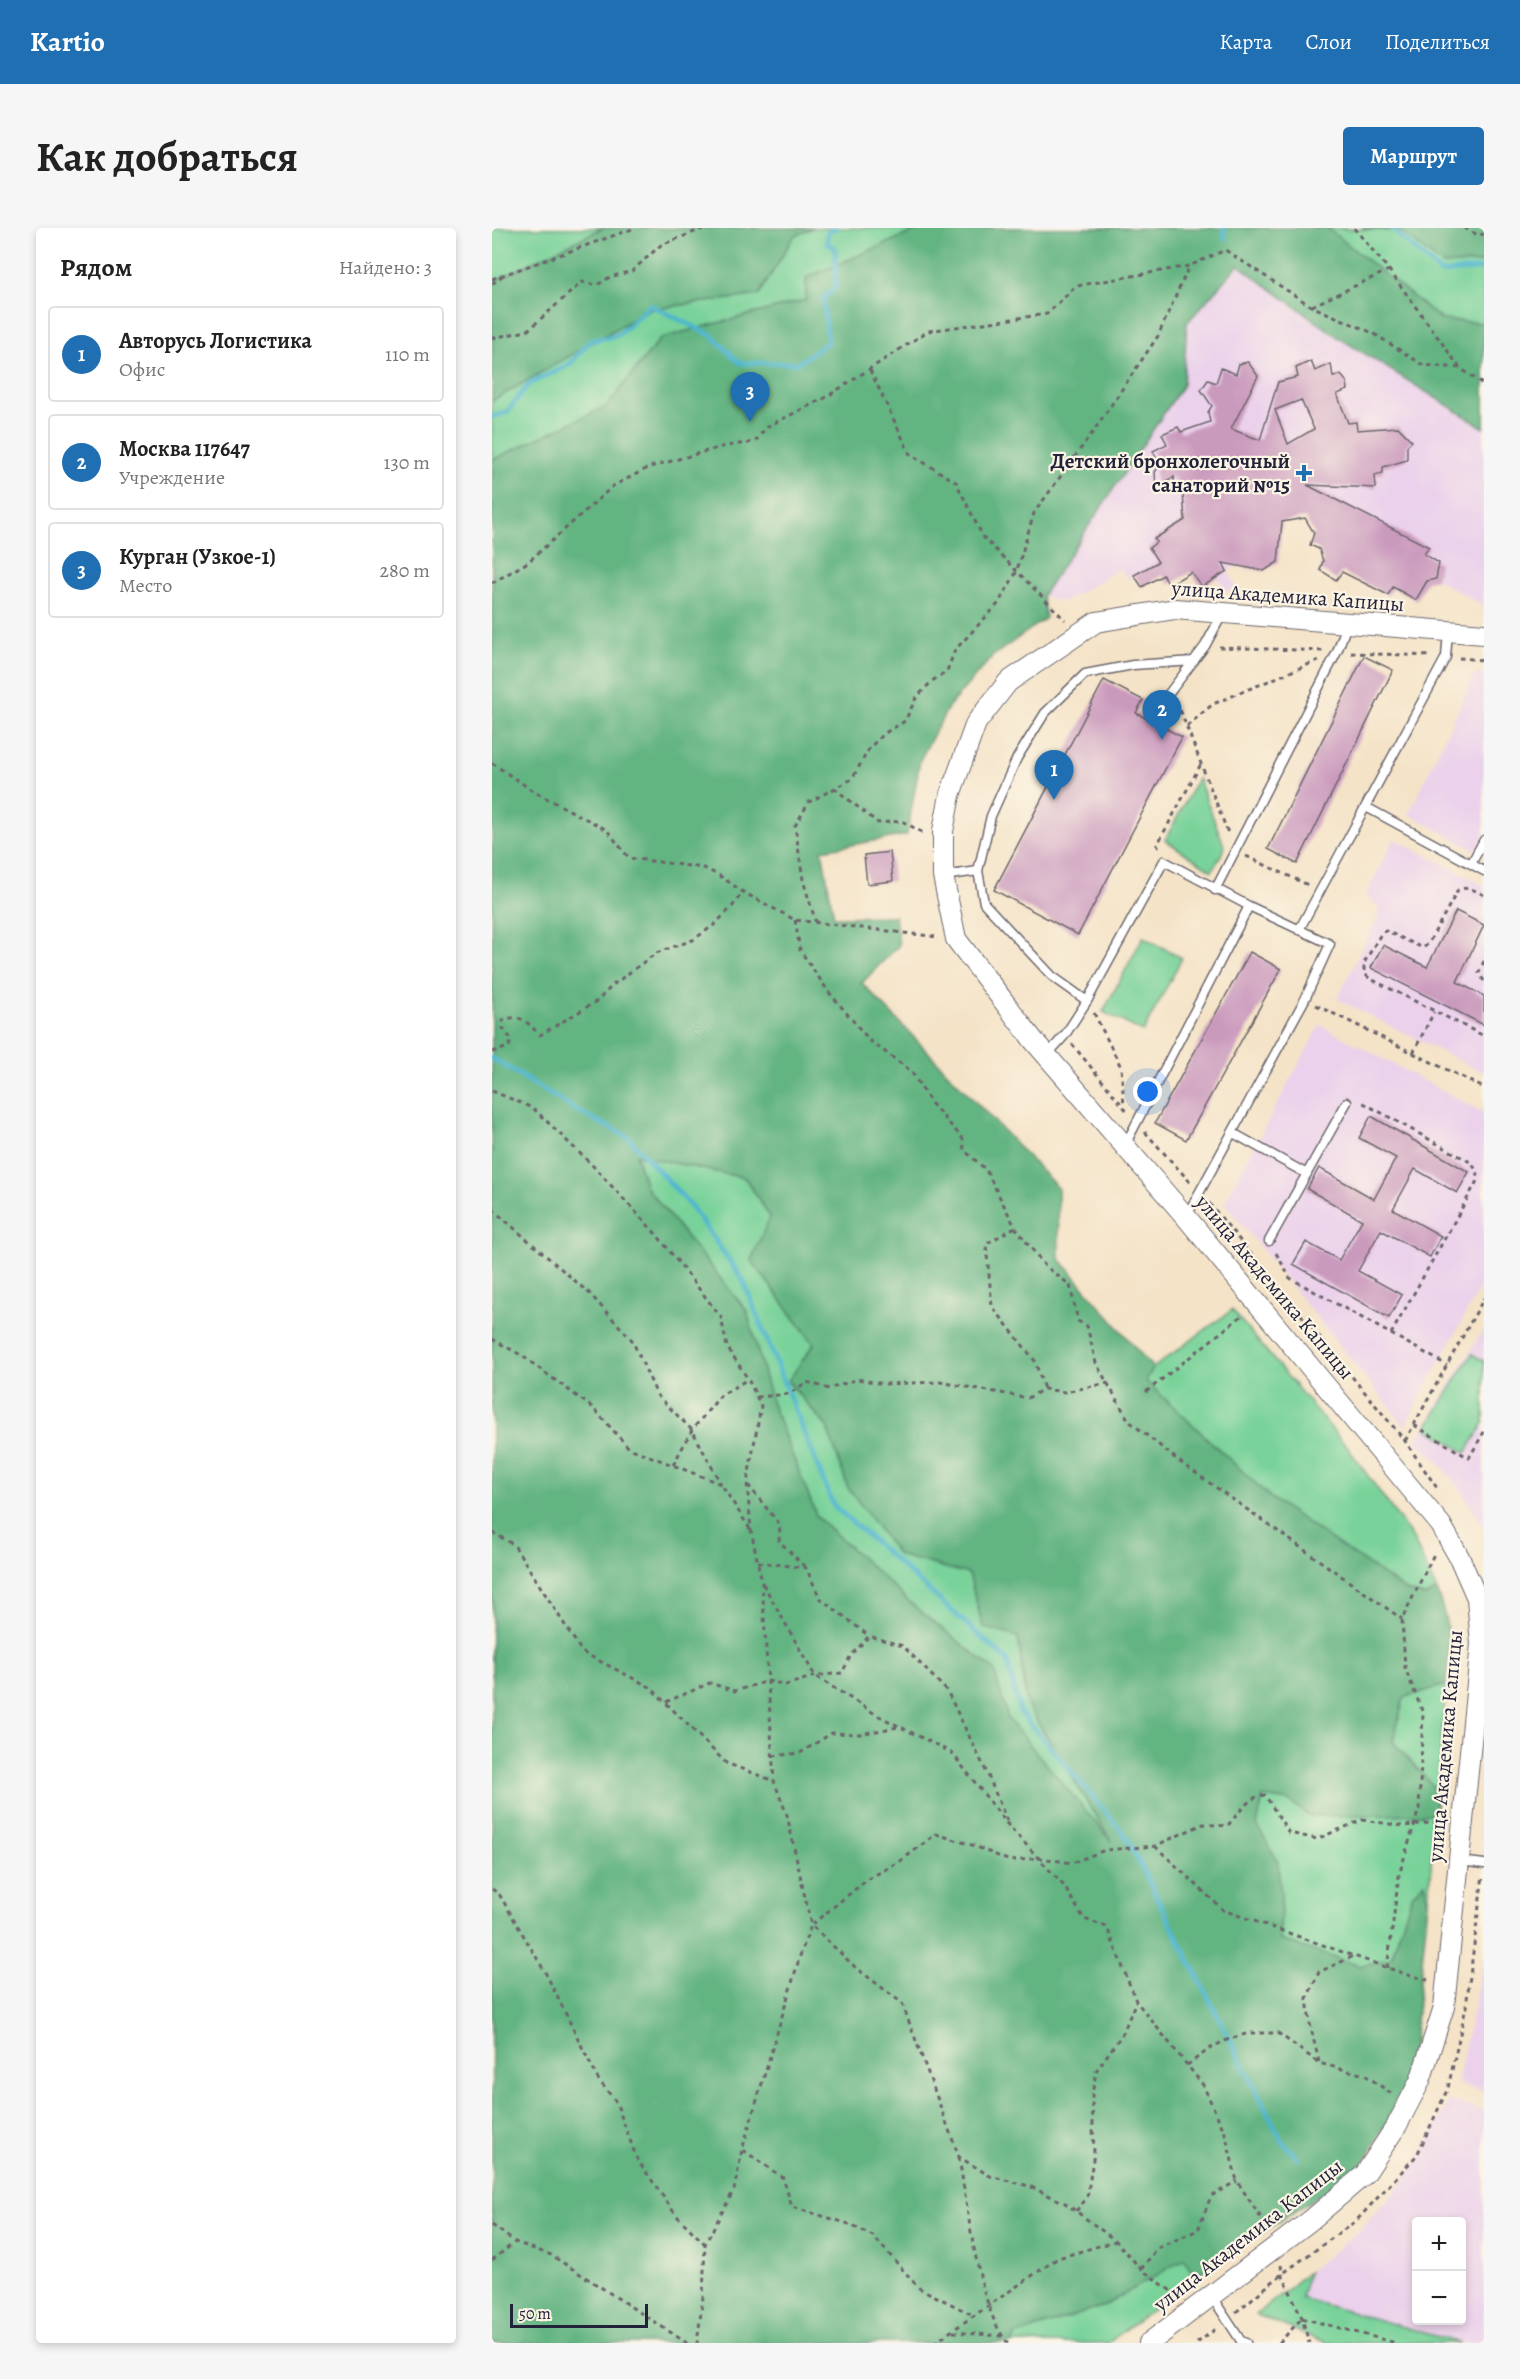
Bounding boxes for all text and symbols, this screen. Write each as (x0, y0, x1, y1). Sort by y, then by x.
text: Kartio (30, 23, 105, 61)
text: Карта (1219, 28, 1272, 56)
text: Слои (1305, 28, 1352, 56)
text: Поделиться (1385, 28, 1490, 56)
button: Маршрут (1343, 127, 1484, 185)
text: Как добраться (36, 128, 298, 185)
text: Рядом (60, 250, 132, 285)
text: Найдено: 3 (339, 254, 432, 281)
text: Авторусь Логистика (119, 326, 312, 356)
text: 1 (78, 341, 85, 368)
text: 110 m (385, 341, 430, 368)
text: Офис (119, 356, 165, 383)
pin: 3 (730, 372, 770, 422)
text: Москва 117647 (119, 434, 250, 464)
place label: Детский бронхолегочный санаторий №15 (1050, 447, 1290, 499)
text: 2 (77, 449, 86, 476)
text: 130 m (384, 449, 430, 476)
text: Учреждение (119, 464, 225, 491)
marker: Детский бронхолегочный санаторий №15 (1295, 464, 1313, 482)
text: Курган (Узкое-1) (119, 542, 276, 572)
text: 3 (77, 557, 86, 584)
text: 280 m (380, 557, 430, 584)
text: Место (119, 572, 172, 599)
street label: улица Академика Капицы (1170, 574, 1405, 618)
pin: 2 (1142, 690, 1182, 740)
pin: 1 (1034, 750, 1074, 800)
your location (1133, 1077, 1162, 1106)
street label: улица Академика Капицы (1189, 1188, 1361, 1385)
street label: улица Академика Капицы (1421, 1629, 1469, 1864)
street label: улица Академика Капицы (1147, 2152, 1348, 2318)
map controls (1412, 2217, 1466, 2325)
button: + (1412, 2217, 1466, 2271)
button: − (1412, 2271, 1466, 2325)
scale bar (510, 2301, 648, 2328)
text: 50 m (519, 2303, 551, 2325)

